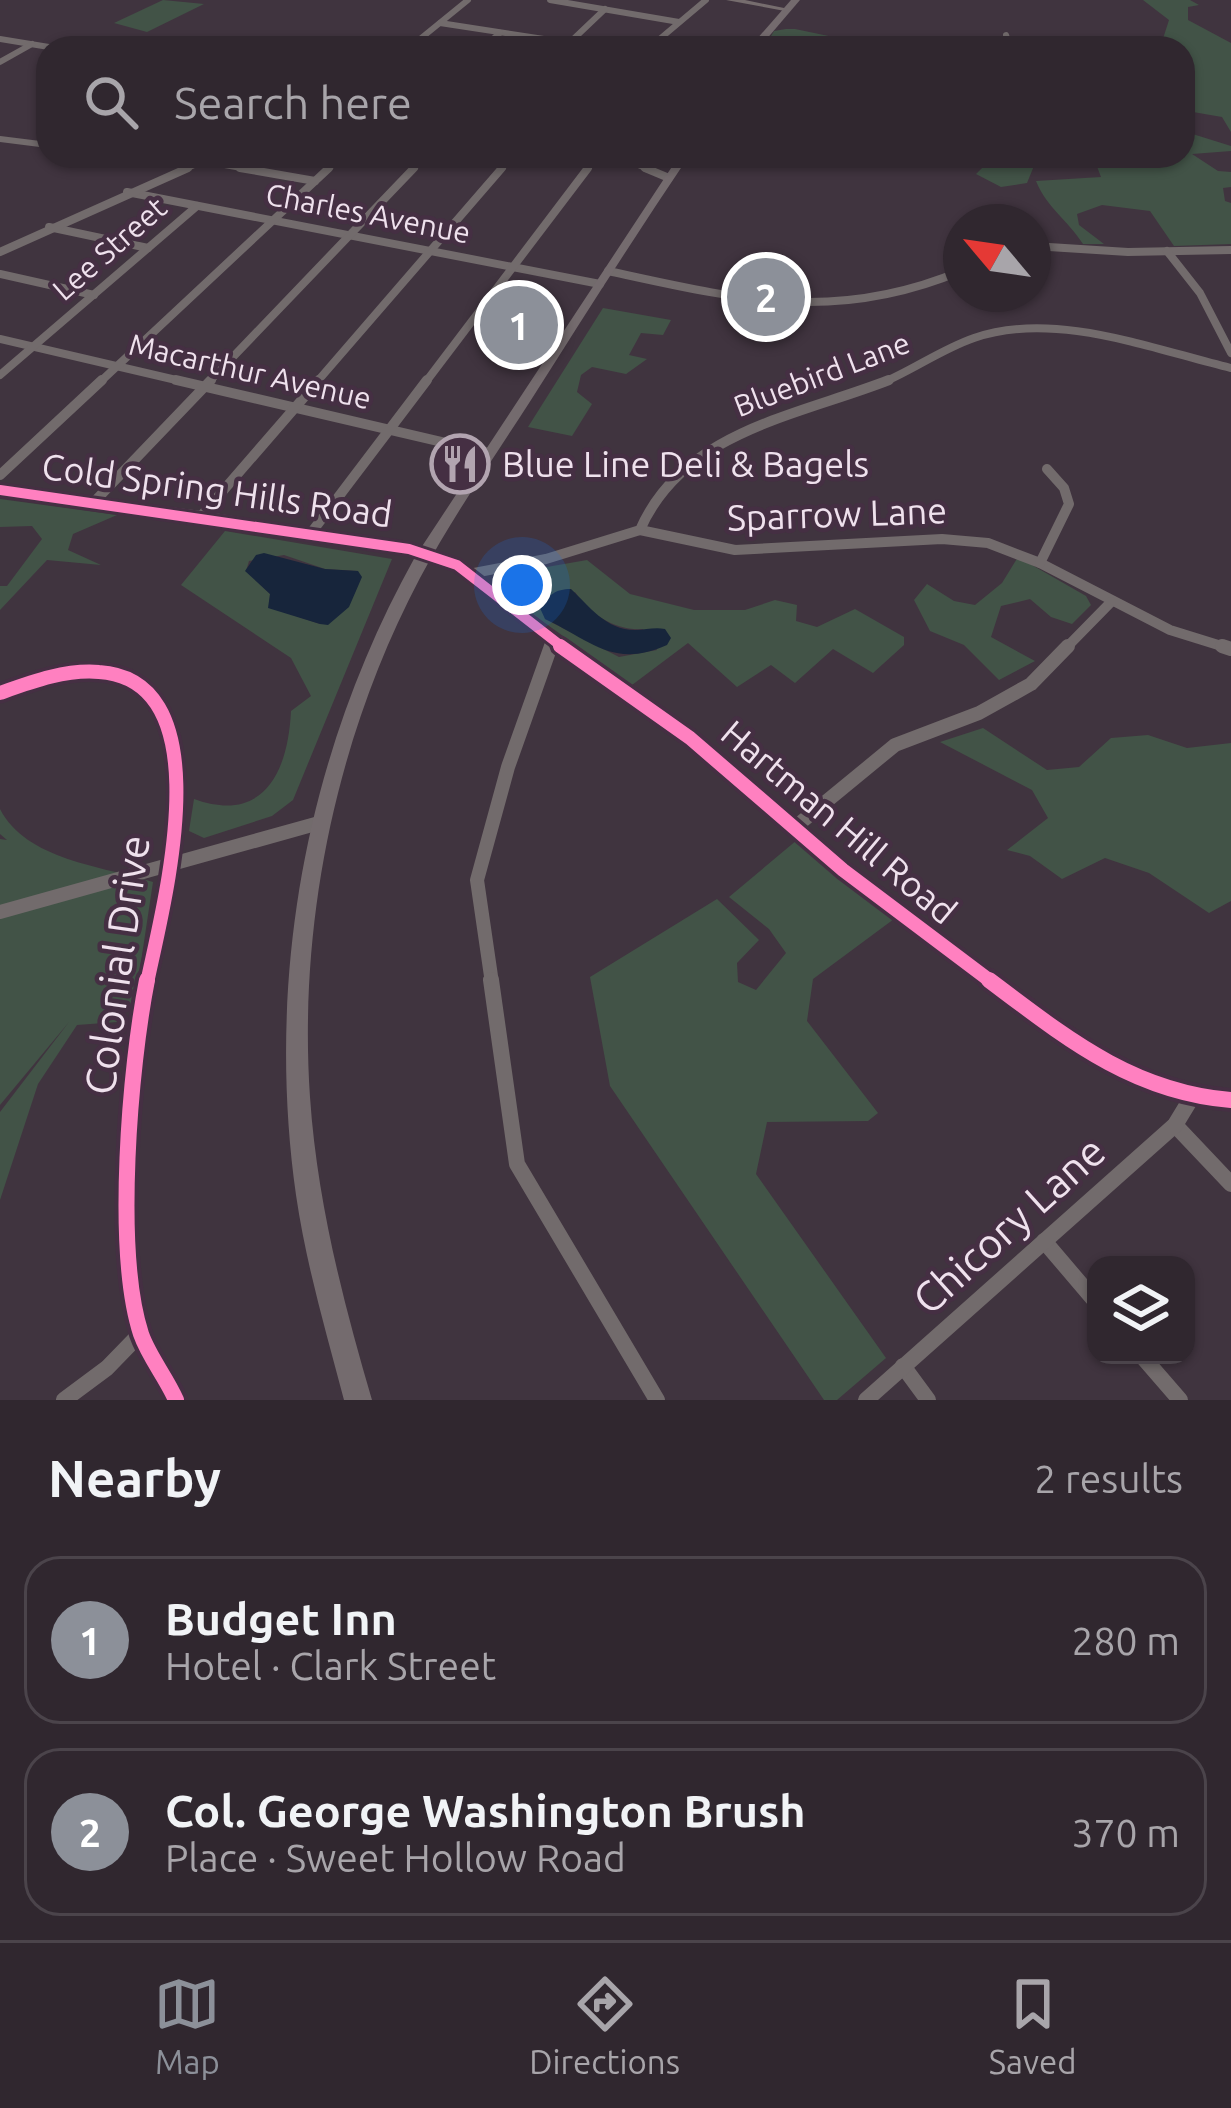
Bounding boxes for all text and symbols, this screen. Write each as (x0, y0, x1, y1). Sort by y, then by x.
search box (36, 36, 1195, 168)
icon: search (78, 69, 144, 135)
text: Search here (174, 77, 412, 128)
street label: Charles Avenue (263, 177, 473, 250)
street label: Lee Street (46, 190, 173, 307)
north arrow (943, 204, 1051, 312)
pin: 2 (727, 252, 805, 342)
pin: 1 (480, 280, 558, 370)
street label: Bluebird Lane (729, 325, 914, 423)
street label: Macarthur Avenue (126, 327, 375, 415)
restaurant icon: Blue Line Deli & Bagels (429, 433, 491, 495)
place label: Blue Line Deli & Bagels (502, 443, 869, 484)
street label: Cold Spring Hills Road (39, 445, 395, 534)
street label: Sparrow Lane (726, 489, 948, 538)
your location (492, 555, 552, 615)
street label: Hartman Hill Road (714, 712, 965, 932)
street label: Colonial Drive (75, 832, 158, 1098)
street label: Chicory Lane (903, 1127, 1114, 1323)
map controls (1087, 1256, 1195, 1364)
button: layers (1087, 1256, 1195, 1364)
text: Nearby (48, 1449, 221, 1507)
text: 2 results (1034, 1457, 1183, 1500)
text: Budget Inn (165, 1593, 397, 1644)
text: 1 (79, 1619, 101, 1662)
text: 280 m (1071, 1619, 1180, 1662)
text: Hotel · Clark Street (165, 1644, 496, 1687)
text: Col. George Washington Brush (165, 1785, 806, 1836)
text: 2 (79, 1811, 101, 1854)
text: 370 m (1071, 1811, 1180, 1854)
text: Place · Sweet Hollow Road (165, 1836, 626, 1879)
tab: Map (154, 1971, 220, 2080)
tab: Directions (529, 1971, 680, 2080)
tab: Saved (989, 1971, 1077, 2080)

